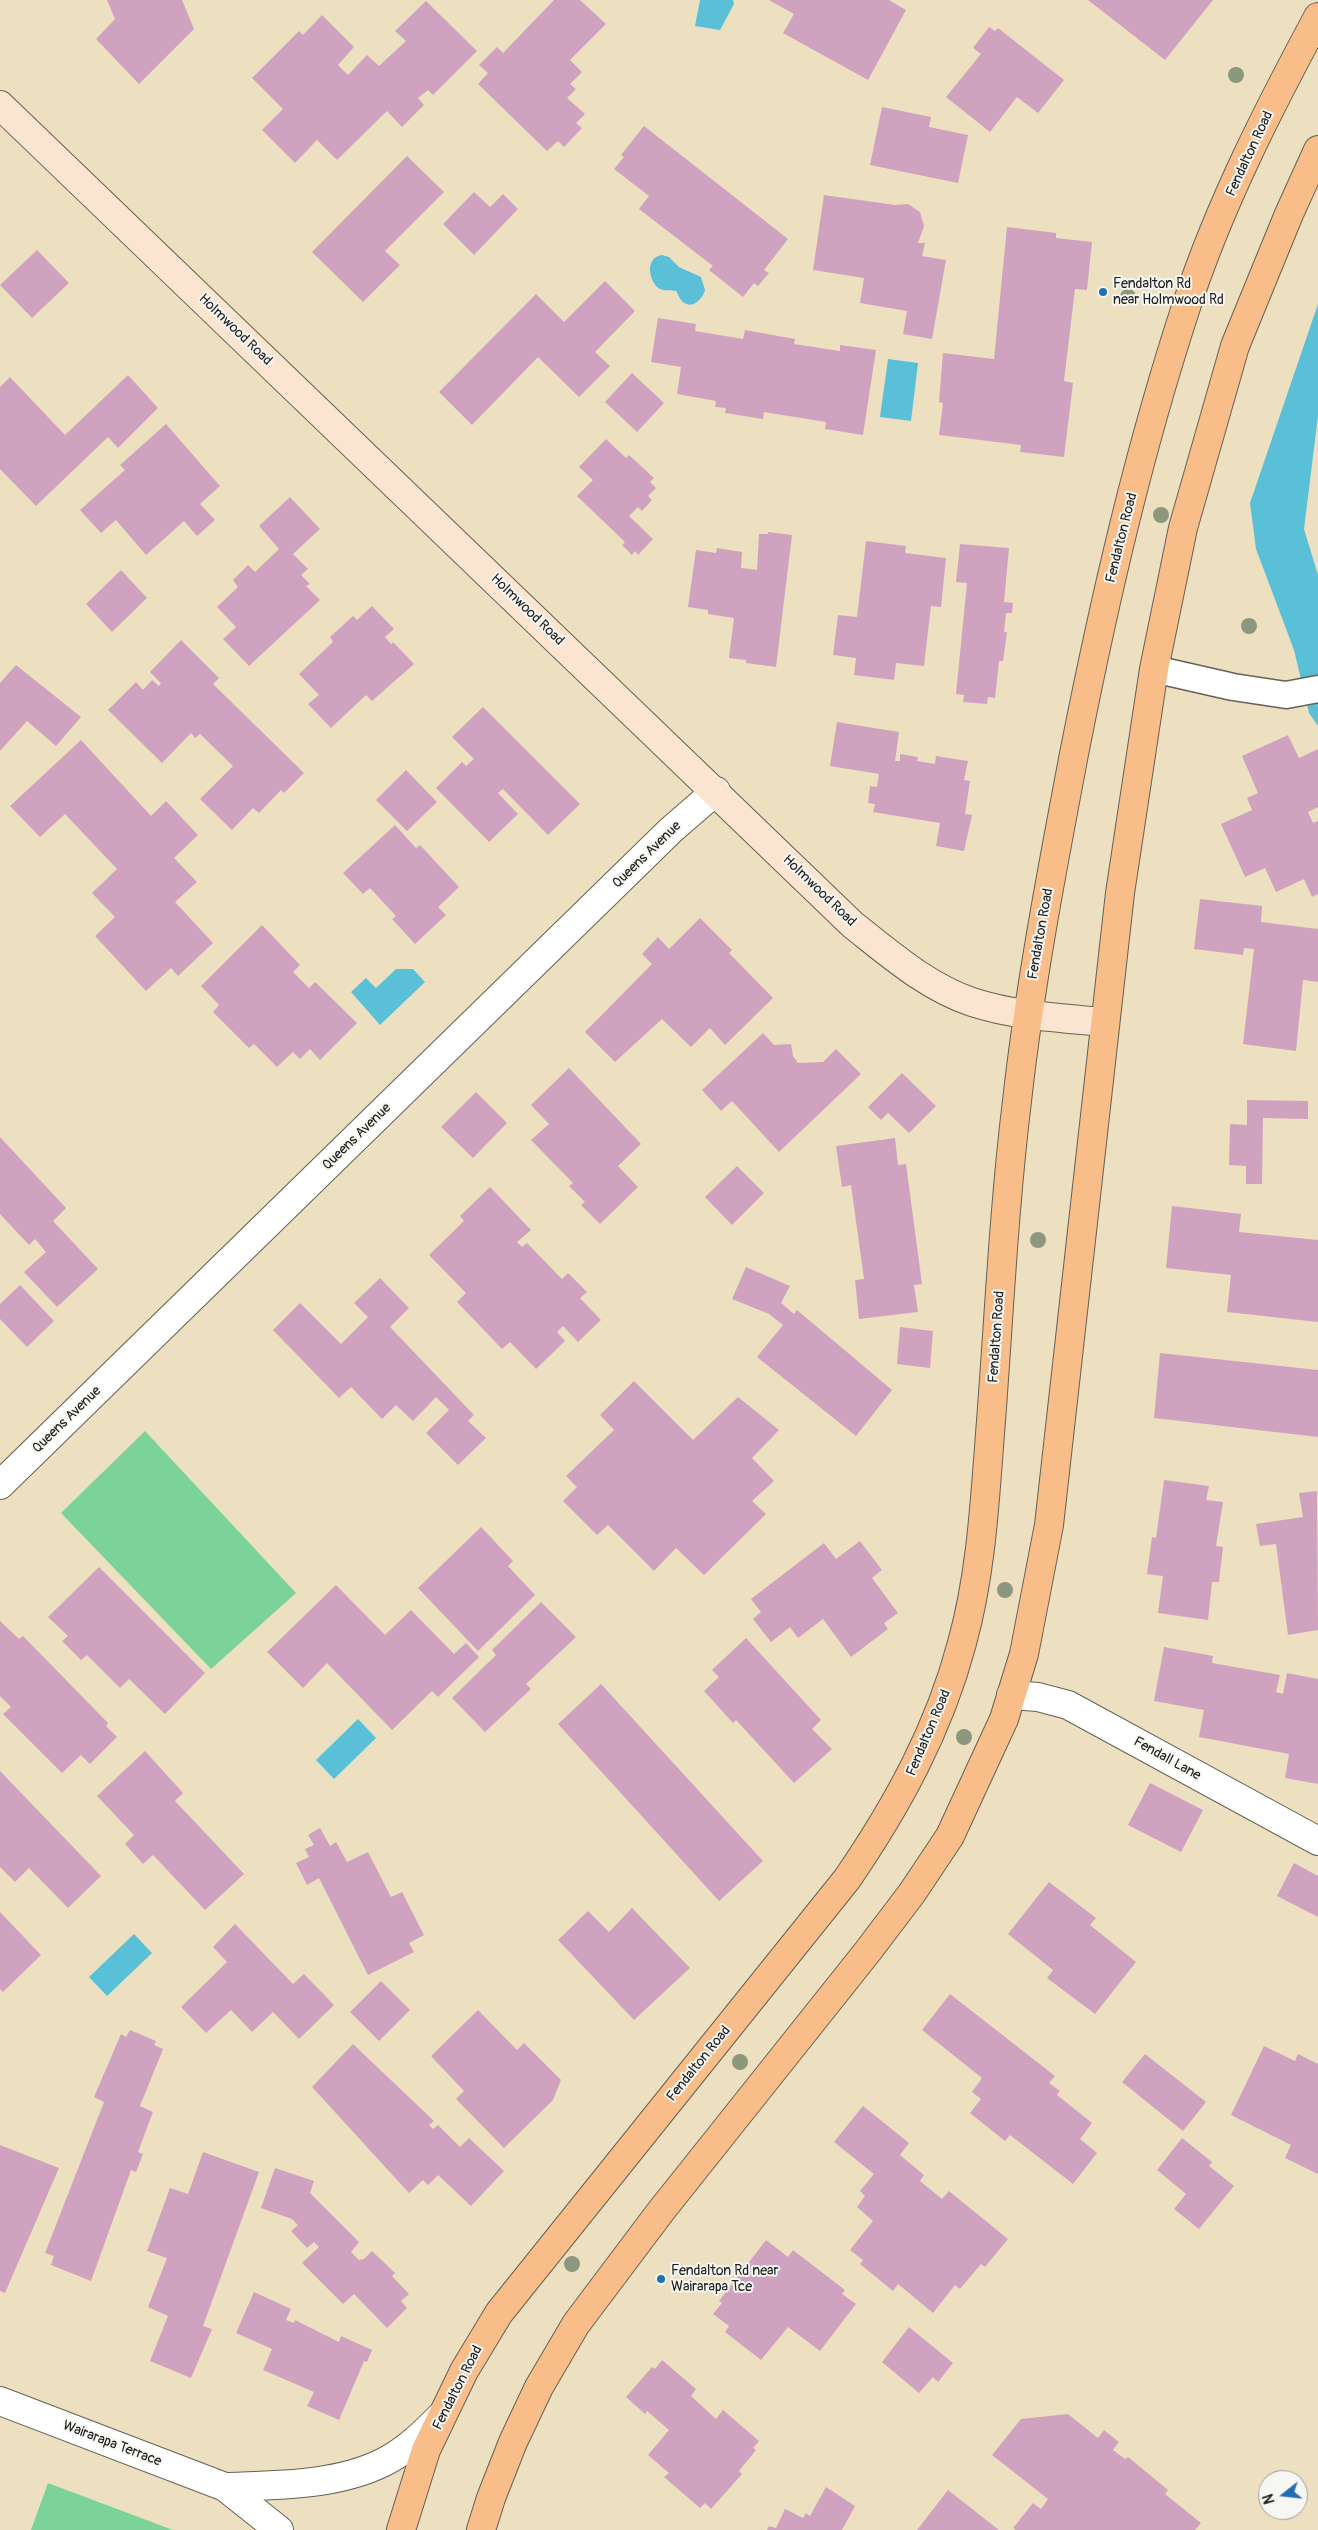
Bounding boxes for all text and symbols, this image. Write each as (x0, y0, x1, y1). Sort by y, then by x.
street label: Fendalton Road (1223, 109, 1277, 199)
place label: Fendalton Rd near Holmwood Rd (1113, 276, 1224, 308)
marker: Fendalton Rd near Holmwood Rd (1097, 286, 1109, 298)
street label: Holmwood Road (195, 291, 275, 369)
street label: Fendalton Road (1103, 491, 1141, 585)
street label: Holmwood Road (487, 571, 567, 649)
street label: Queens Avenue (609, 818, 685, 892)
street label: Holmwood Road (779, 852, 859, 930)
street label: Fendalton Road (1025, 887, 1057, 981)
street label: Queens Avenue (319, 1100, 395, 1174)
street label: Fendalton Road (985, 1290, 1009, 1384)
street label: Queens Avenue (29, 1383, 105, 1457)
street label: Fendalton Road (903, 1687, 955, 1779)
street label: Fendall Lane (1130, 1734, 1204, 1784)
street label: Fendalton Road (663, 2023, 735, 2105)
place label: Fendalton Rd near Wairarapa Tce (671, 2263, 779, 2296)
marker: Fendalton Rd near Wairarapa Tce (655, 2273, 667, 2285)
street label: Fendalton Road (430, 2343, 486, 2433)
street label: Wairarapa Terrace (60, 2417, 164, 2471)
north arrow (1258, 2470, 1308, 2520)
text: N (1260, 2492, 1279, 2506)

